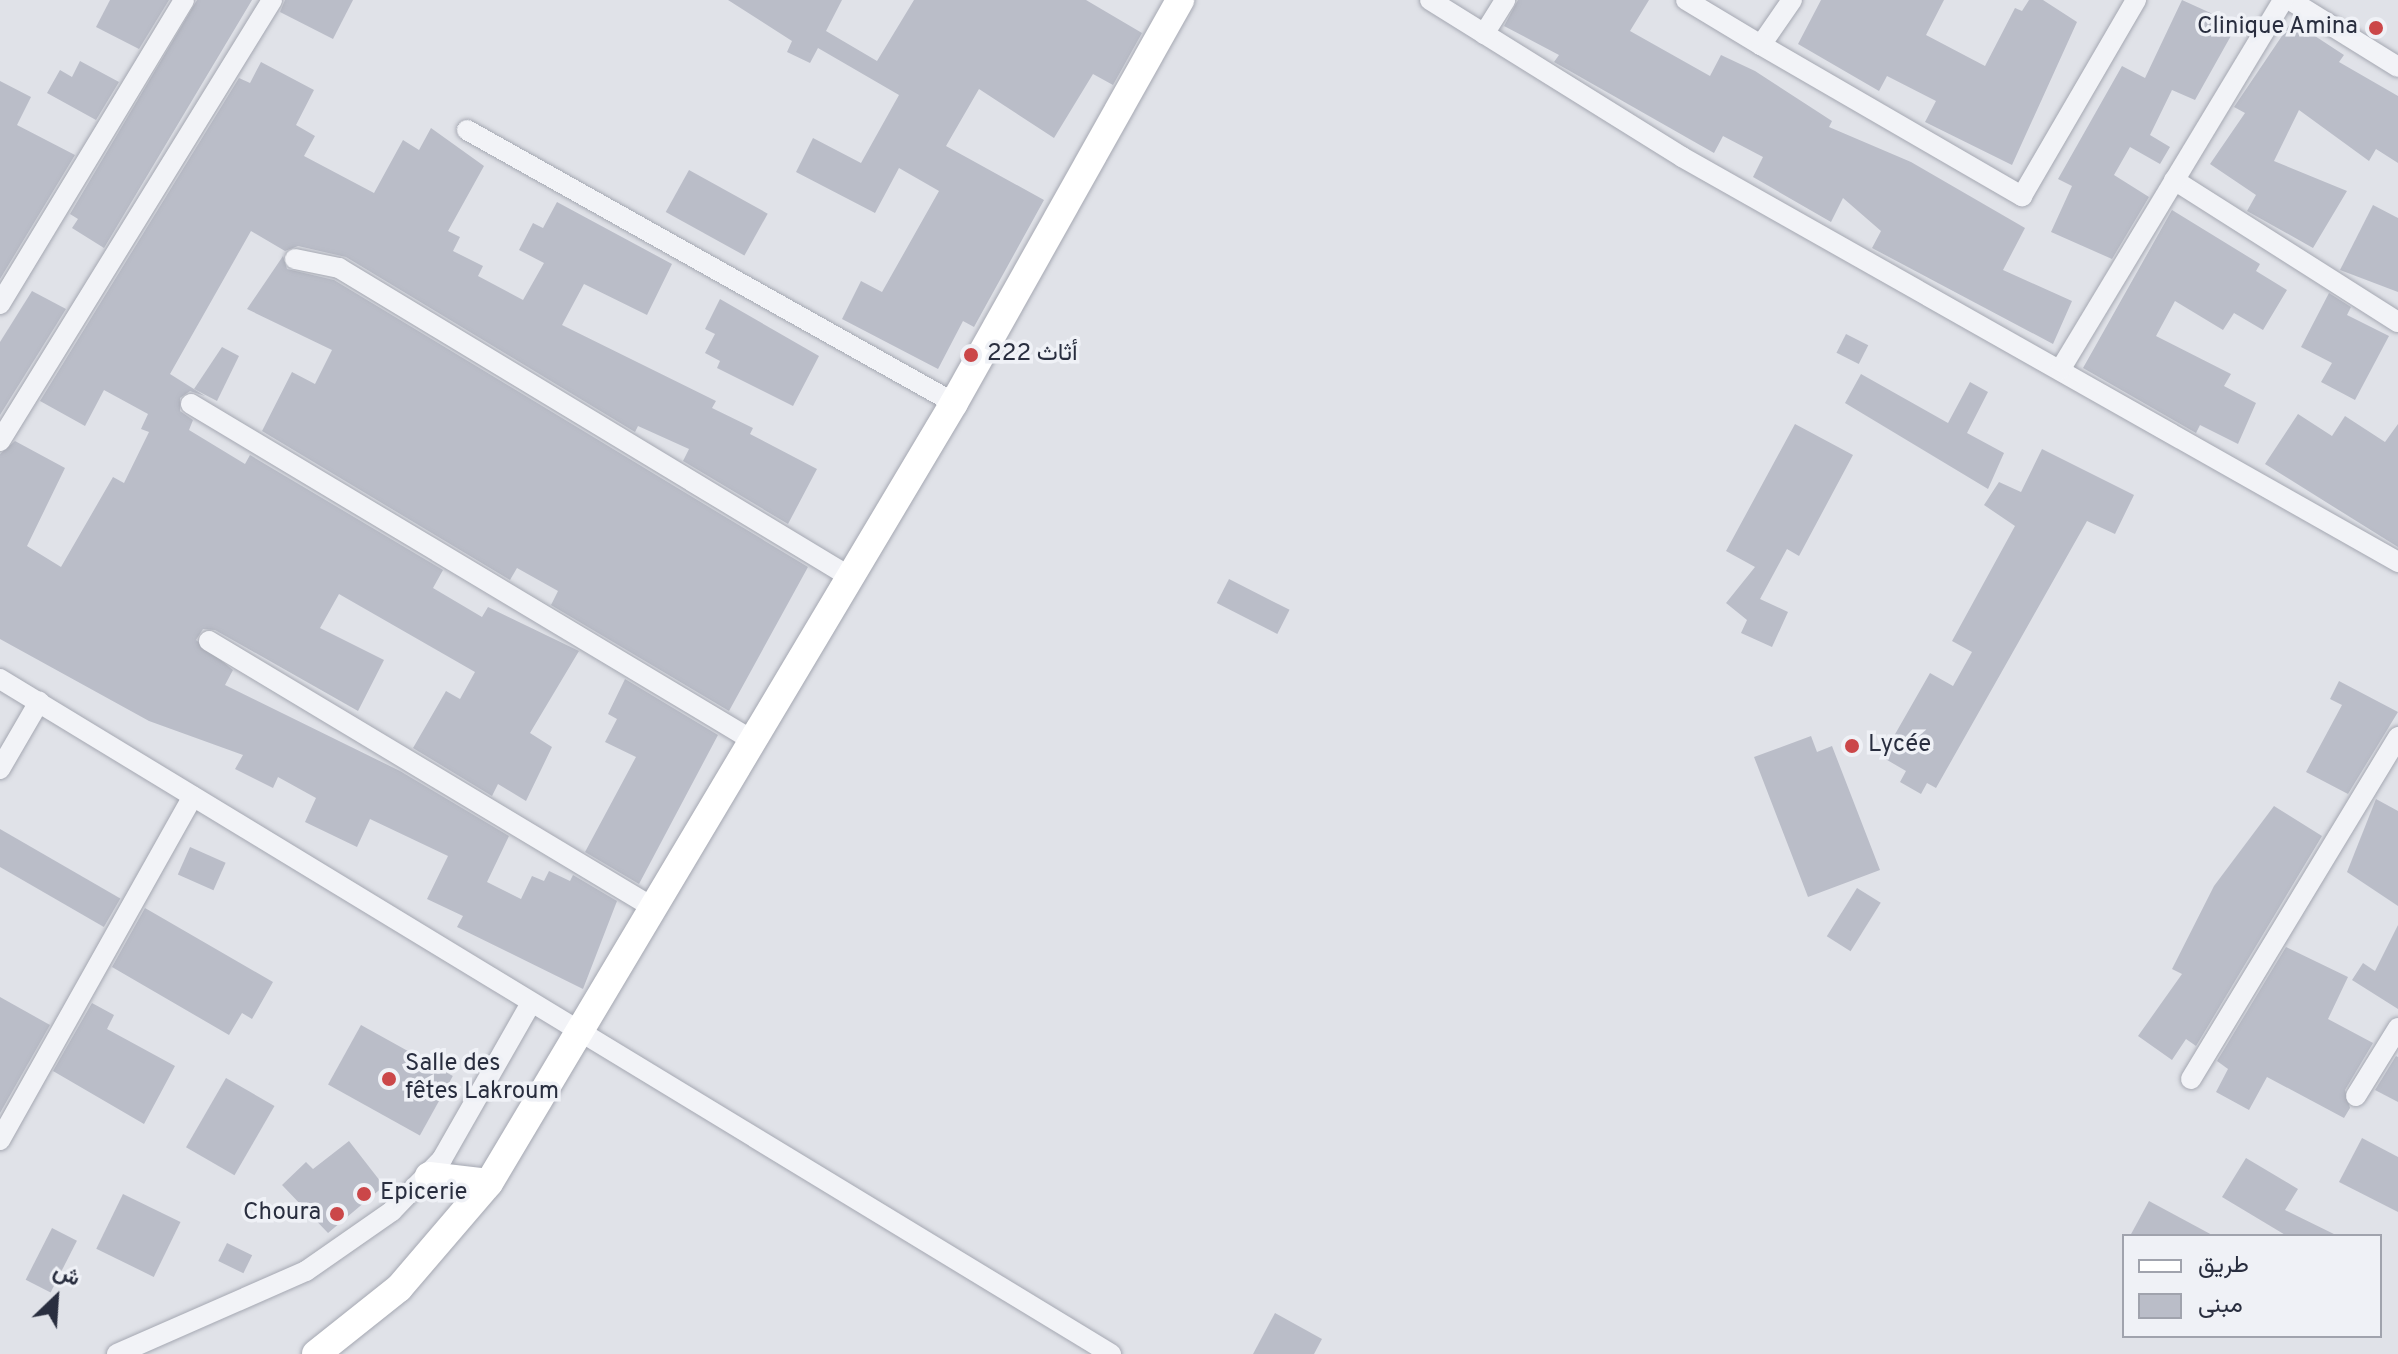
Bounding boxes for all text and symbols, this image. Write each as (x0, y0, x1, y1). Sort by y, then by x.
place label: Clinique Amina (2196, 14, 2358, 42)
marker: Clinique Amina (2365, 17, 2387, 39)
place label: أثاث 222 (987, 341, 1077, 369)
marker: أثاث 222 (962, 346, 980, 364)
place label: Lycée (1868, 732, 1931, 760)
marker: Lycée (1843, 737, 1861, 755)
place label: Salle des fêtes Lakroum (405, 1051, 559, 1107)
marker: Salle des fêtes Lakroum (380, 1070, 398, 1088)
place label: Epicerie (380, 1180, 467, 1208)
marker: Epicerie (355, 1185, 373, 1203)
place label: Choura (243, 1200, 321, 1228)
marker: Choura (328, 1205, 346, 1223)
legend (2122, 1234, 2382, 1338)
text: طريق (2198, 1251, 2249, 1281)
north arrow (16, 1258, 96, 1338)
text: ش (49, 1258, 84, 1294)
text: مبنى (2198, 1291, 2243, 1321)

